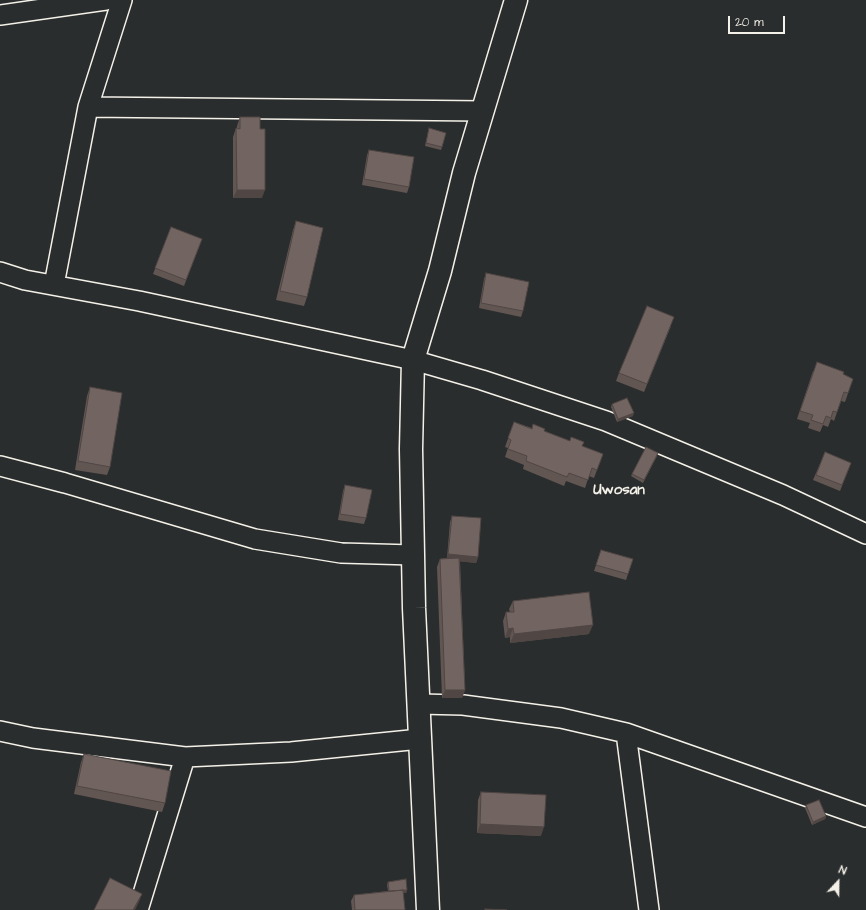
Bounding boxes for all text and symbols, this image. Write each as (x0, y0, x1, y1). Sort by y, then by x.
scale bar (730, 8, 787, 34)
text: 20 m (735, 14, 764, 31)
district label: Uwosan (593, 482, 645, 500)
north arrow (818, 862, 858, 902)
text: N (837, 862, 849, 879)

